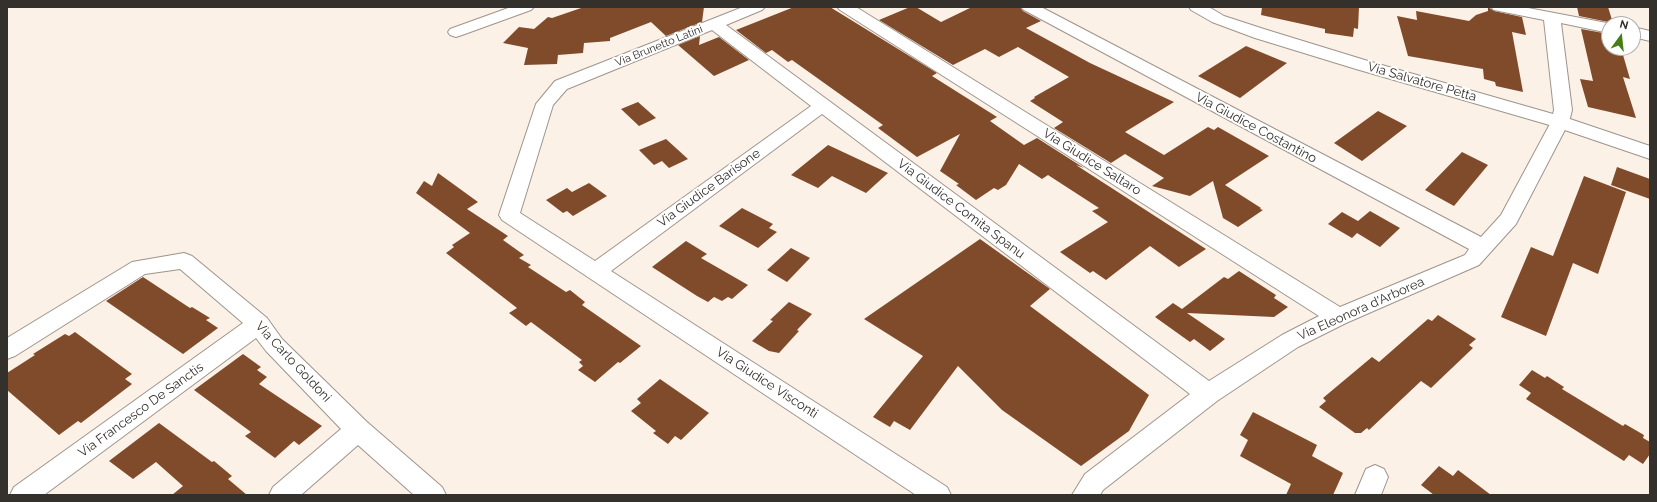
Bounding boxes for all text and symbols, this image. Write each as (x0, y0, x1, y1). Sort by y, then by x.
north arrow (1601, 16, 1641, 56)
text: N (1618, 18, 1630, 32)
street label: Via Brunetto Latini (613, 22, 705, 70)
street label: Via Salvatore Petta (1366, 59, 1478, 105)
street label: Via Giudice Costantino (1193, 89, 1319, 167)
street label: Via Giudice Saltaro (1040, 125, 1144, 199)
street label: Via Giudice Barisone (655, 145, 763, 231)
street label: Via Giudice Comita Spanu (894, 156, 1028, 262)
street label: Via Eleonora d'Arborea (1295, 274, 1427, 344)
street label: Via Carlo Goldoni (252, 319, 334, 405)
street label: Via Giudice Visconti (713, 344, 821, 422)
street label: Via Francesco De Sanctis (75, 359, 207, 461)

